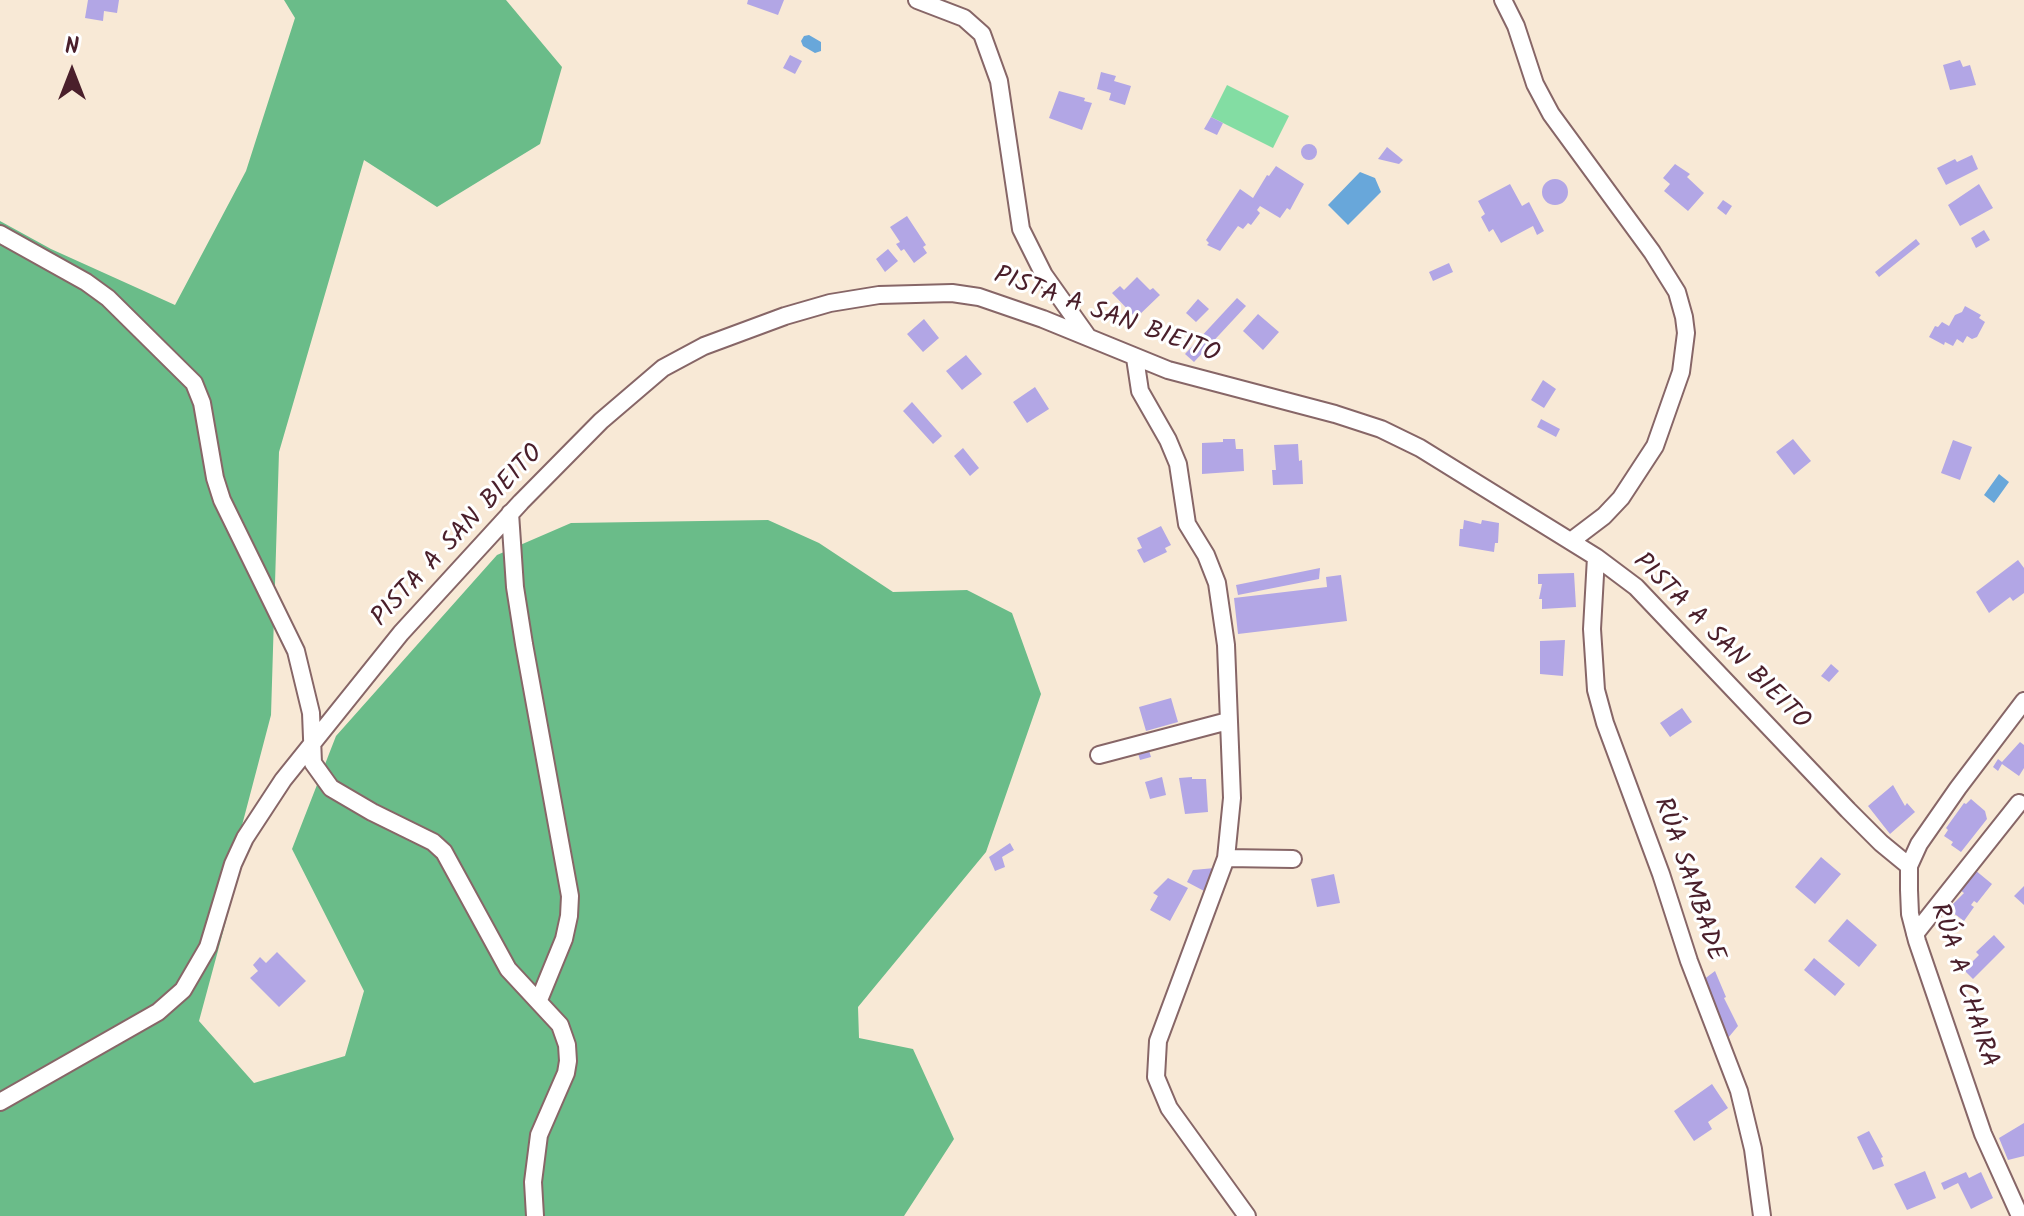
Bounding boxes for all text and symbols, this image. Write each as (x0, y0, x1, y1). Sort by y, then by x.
text: N (65, 30, 79, 65)
north arrow (32, 32, 112, 112)
street label: PISTA A SAN BIEITO (989, 262, 1223, 372)
street label: PISTA A SAN BIEITO (367, 439, 551, 635)
street label: PISTA A SAN BIEITO (1625, 548, 1815, 738)
street label: RÚA SAMBADE (1644, 794, 1730, 966)
street label: RÚA A CHAIRA (1921, 900, 2003, 1072)

